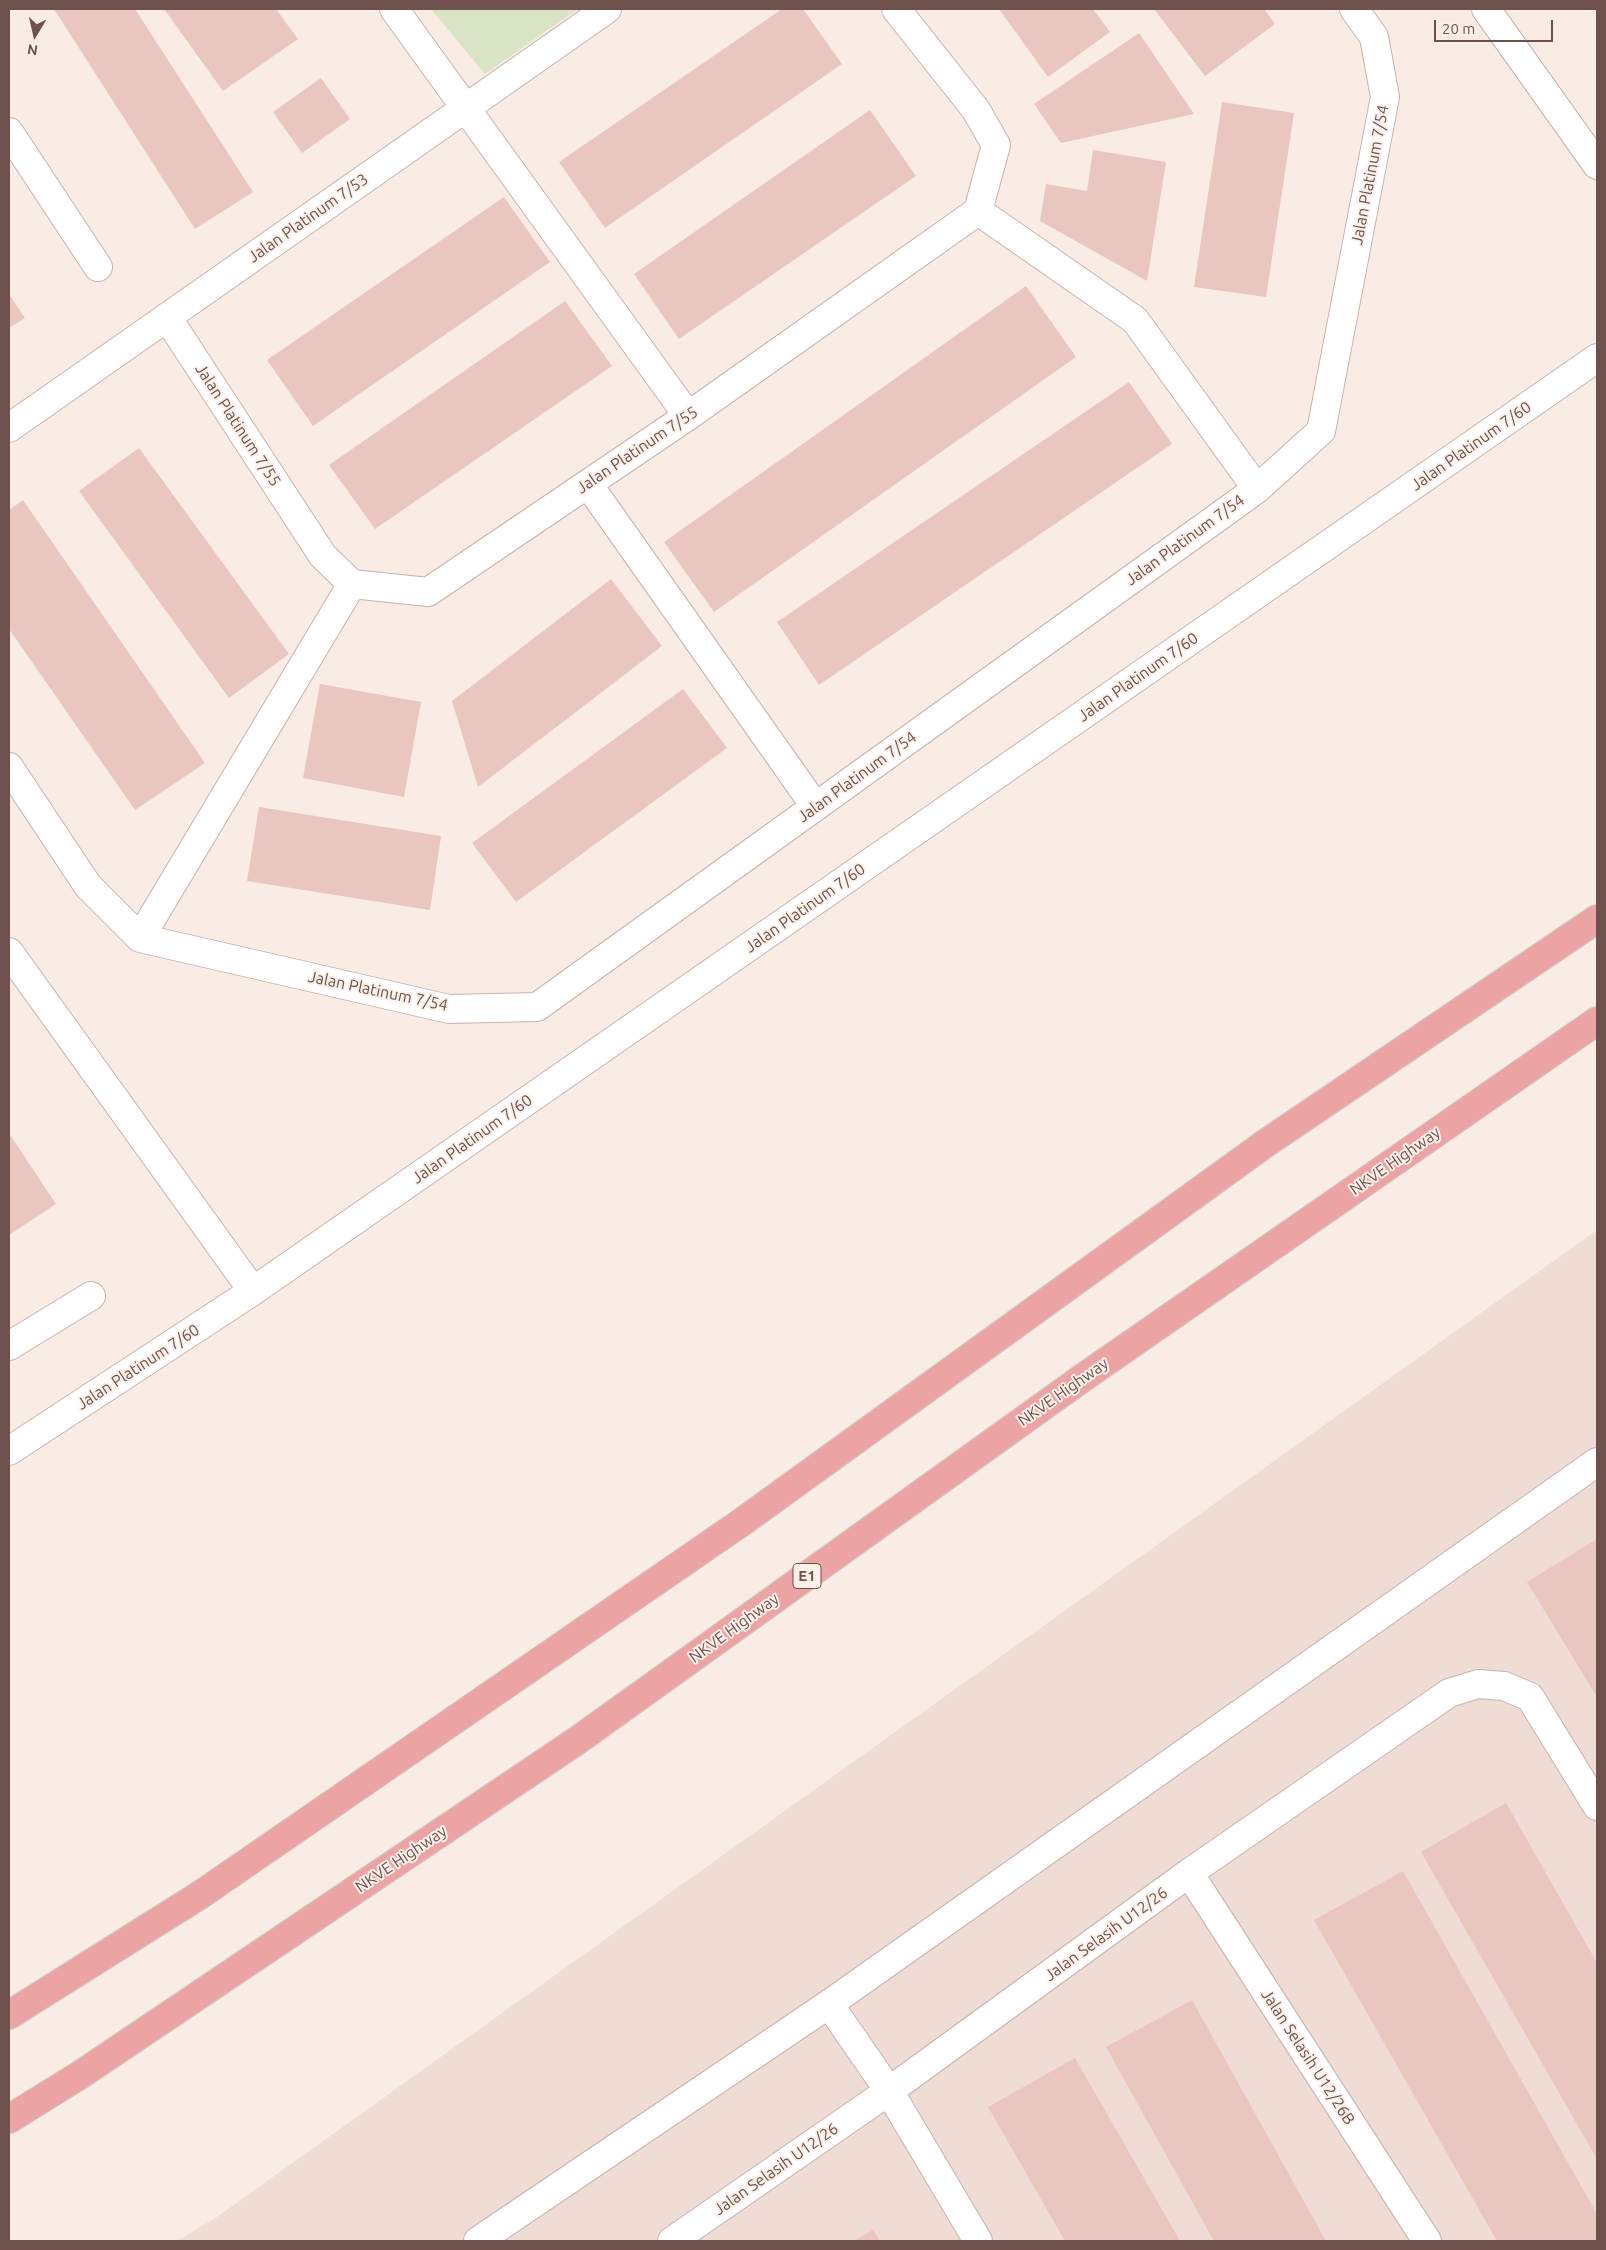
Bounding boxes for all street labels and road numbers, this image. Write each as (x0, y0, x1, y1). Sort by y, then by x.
street label: Jalan Platinum 7/54 (1347, 103, 1393, 247)
street label: Jalan Platinum 7/53 (244, 169, 372, 267)
street label: Jalan Platinum 7/55 (191, 360, 285, 490)
street label: Jalan Platinum 7/60 (1407, 397, 1535, 495)
street label: Jalan Platinum 7/55 (573, 402, 701, 498)
street label: Jalan Platinum 7/54 (1122, 490, 1248, 590)
street label: Jalan Platinum 7/60 (1074, 628, 1202, 726)
street label: Jalan Platinum 7/54 (794, 727, 920, 827)
street label: Jalan Platinum 7/60 (741, 859, 869, 957)
street label: Jalan Platinum 7/54 (306, 967, 450, 1015)
street label: Jalan Platinum 7/60 (408, 1090, 536, 1188)
street label: NKVE Highway (1346, 1123, 1444, 1199)
street label: Jalan Platinum 7/60 (73, 1320, 203, 1414)
street label: NKVE Highway (1014, 1354, 1112, 1430)
road number: E1 (793, 1564, 821, 1588)
street label: NKVE Highway (685, 1589, 783, 1667)
street label: NKVE Highway (352, 1821, 450, 1897)
street label: Jalan Selasih U12/26 (1041, 1883, 1171, 1985)
street label: Jalan Selasih U12/26B (1257, 1986, 1359, 2128)
street label: Jalan Selasih U12/26 (710, 2119, 842, 2219)

